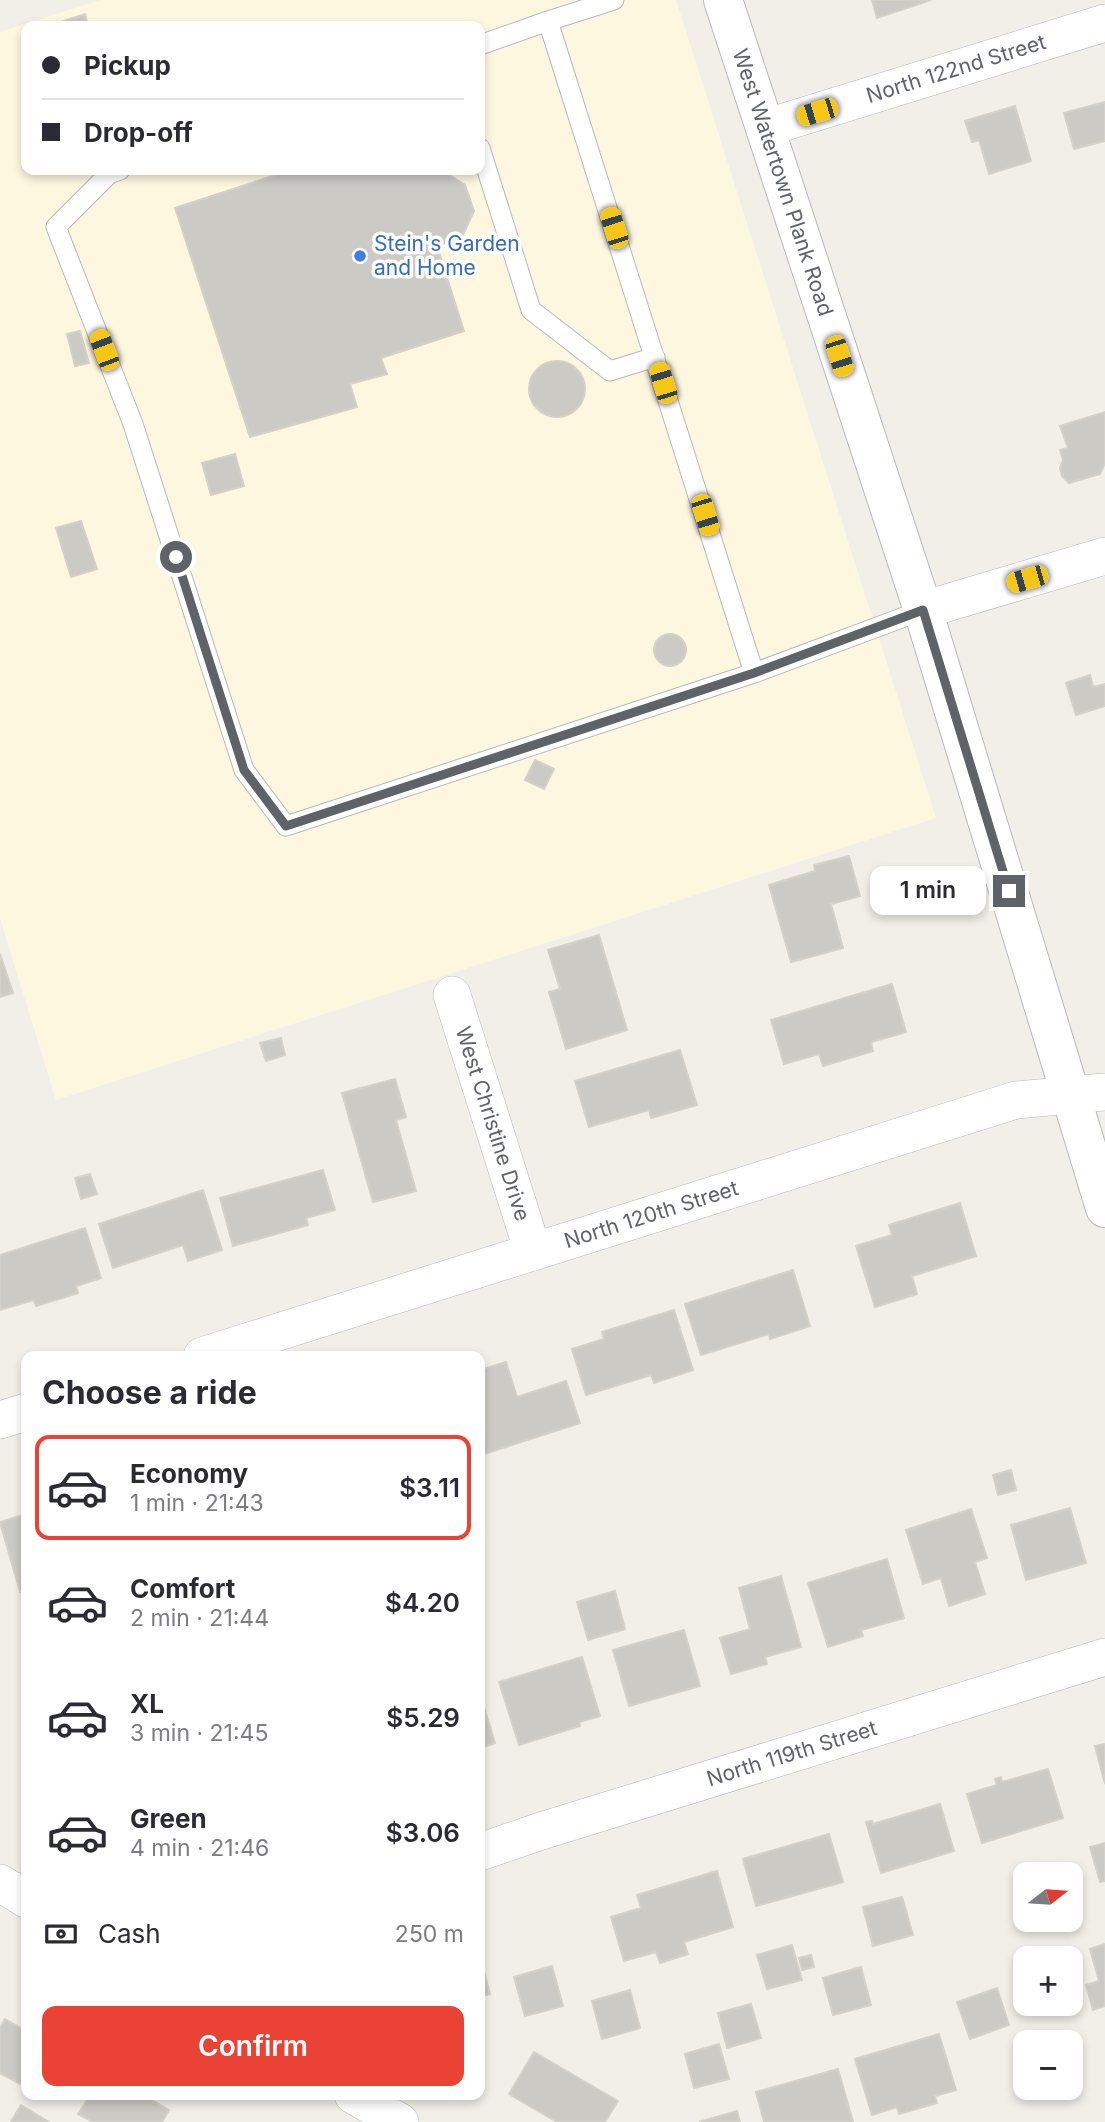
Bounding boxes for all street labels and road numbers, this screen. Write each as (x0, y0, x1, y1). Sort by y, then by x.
street label: North 122nd Street (863, 29, 1049, 108)
street label: West Watertown Plank Road (728, 46, 839, 319)
street label: West Christine Drive (451, 1023, 535, 1224)
street label: North 120th Street (561, 1175, 741, 1253)
street label: North 119th Street (704, 1715, 880, 1791)

